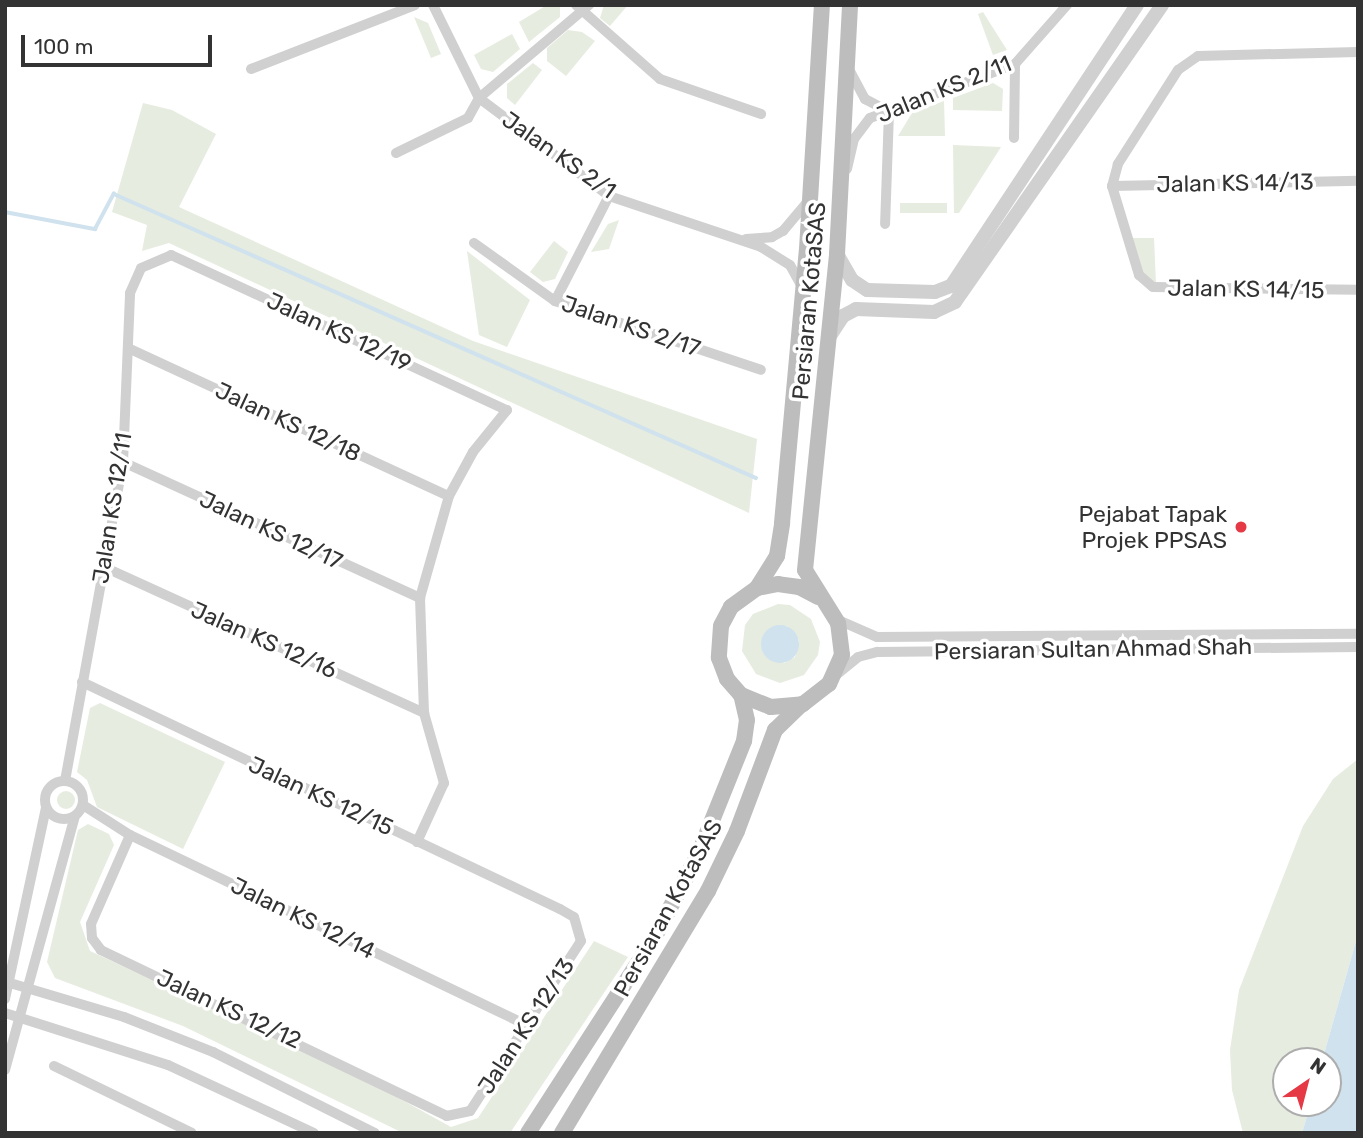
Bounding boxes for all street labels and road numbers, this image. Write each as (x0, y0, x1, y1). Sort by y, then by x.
street label: Jalan KS 2/11 (873, 49, 1015, 129)
street label: Jalan KS 2/1 (497, 106, 621, 204)
street label: Jalan KS 14/13 (1156, 168, 1314, 198)
street label: Persiaran KotaSAS (787, 201, 831, 401)
street label: Jalan KS 14/15 (1167, 274, 1325, 304)
street label: Jalan KS 12/19 (262, 286, 416, 378)
street label: Jalan KS 2/17 (558, 289, 704, 363)
street label: Jalan KS 12/18 (211, 376, 365, 468)
street label: Jalan KS 12/11 (86, 431, 138, 585)
street label: Jalan KS 12/17 (195, 485, 347, 575)
street label: Jalan KS 12/16 (187, 596, 341, 684)
street label: Persiaran Sultan Ahmad Shah (933, 632, 1253, 666)
street label: Jalan KS 12/15 (244, 750, 398, 842)
street label: Persiaran KotaSAS (608, 814, 728, 1002)
street label: Jalan KS 12/14 (226, 871, 380, 965)
street label: Jalan KS 12/13 (472, 953, 580, 1099)
street label: Jalan KS 12/12 (152, 963, 306, 1055)

